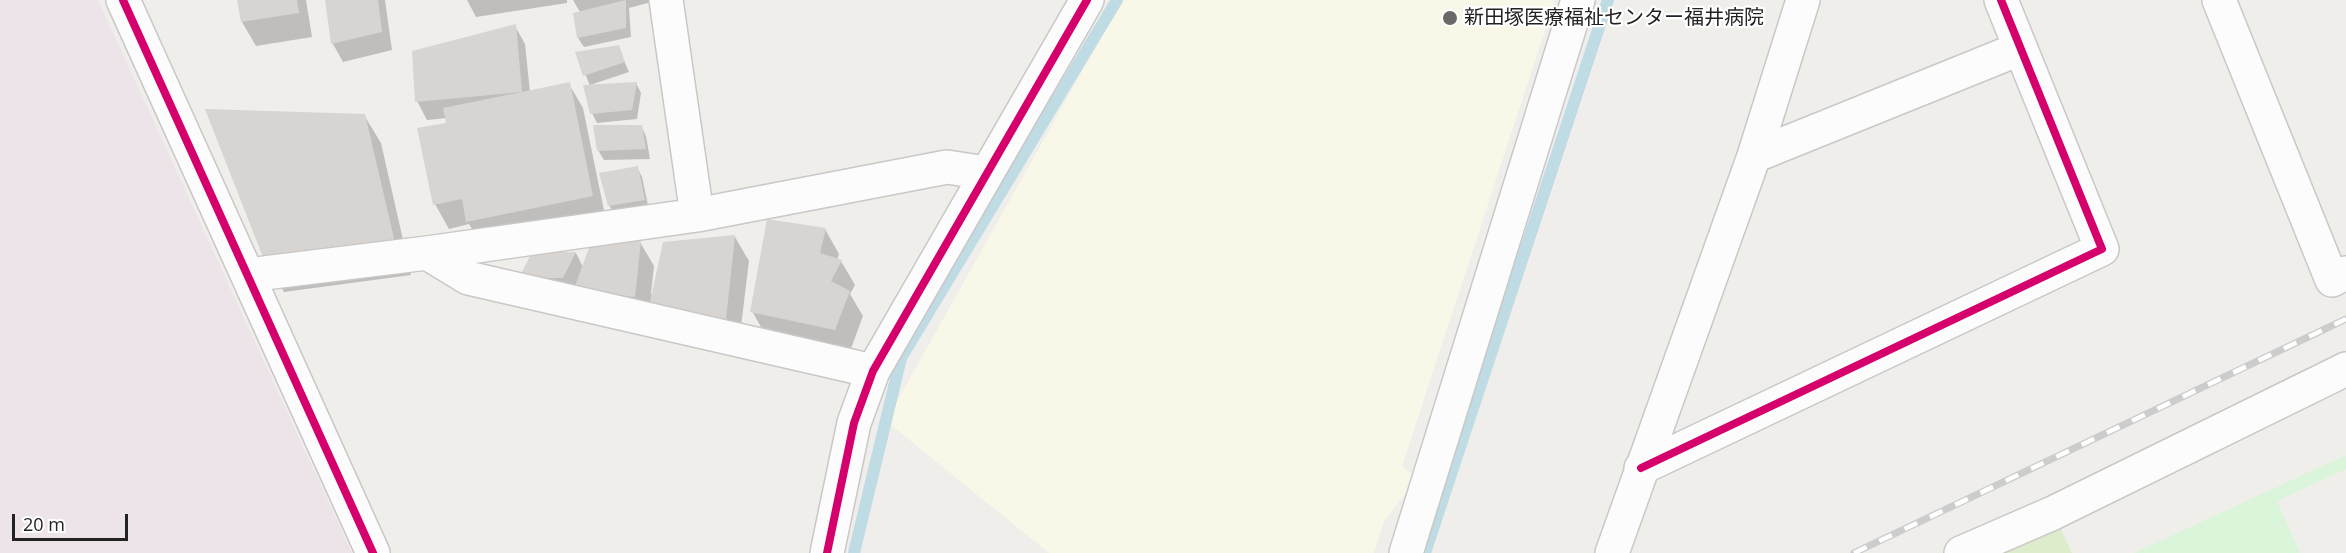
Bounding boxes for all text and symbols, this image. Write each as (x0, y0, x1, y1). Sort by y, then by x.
place label: 新田塚医療福祉センター福井病院 (1464, 6, 1764, 30)
marker: 新田塚医療福祉センター福井病院 (1441, 9, 1459, 27)
scale bar (15, 502, 130, 540)
text: 20 m (23, 512, 65, 536)

